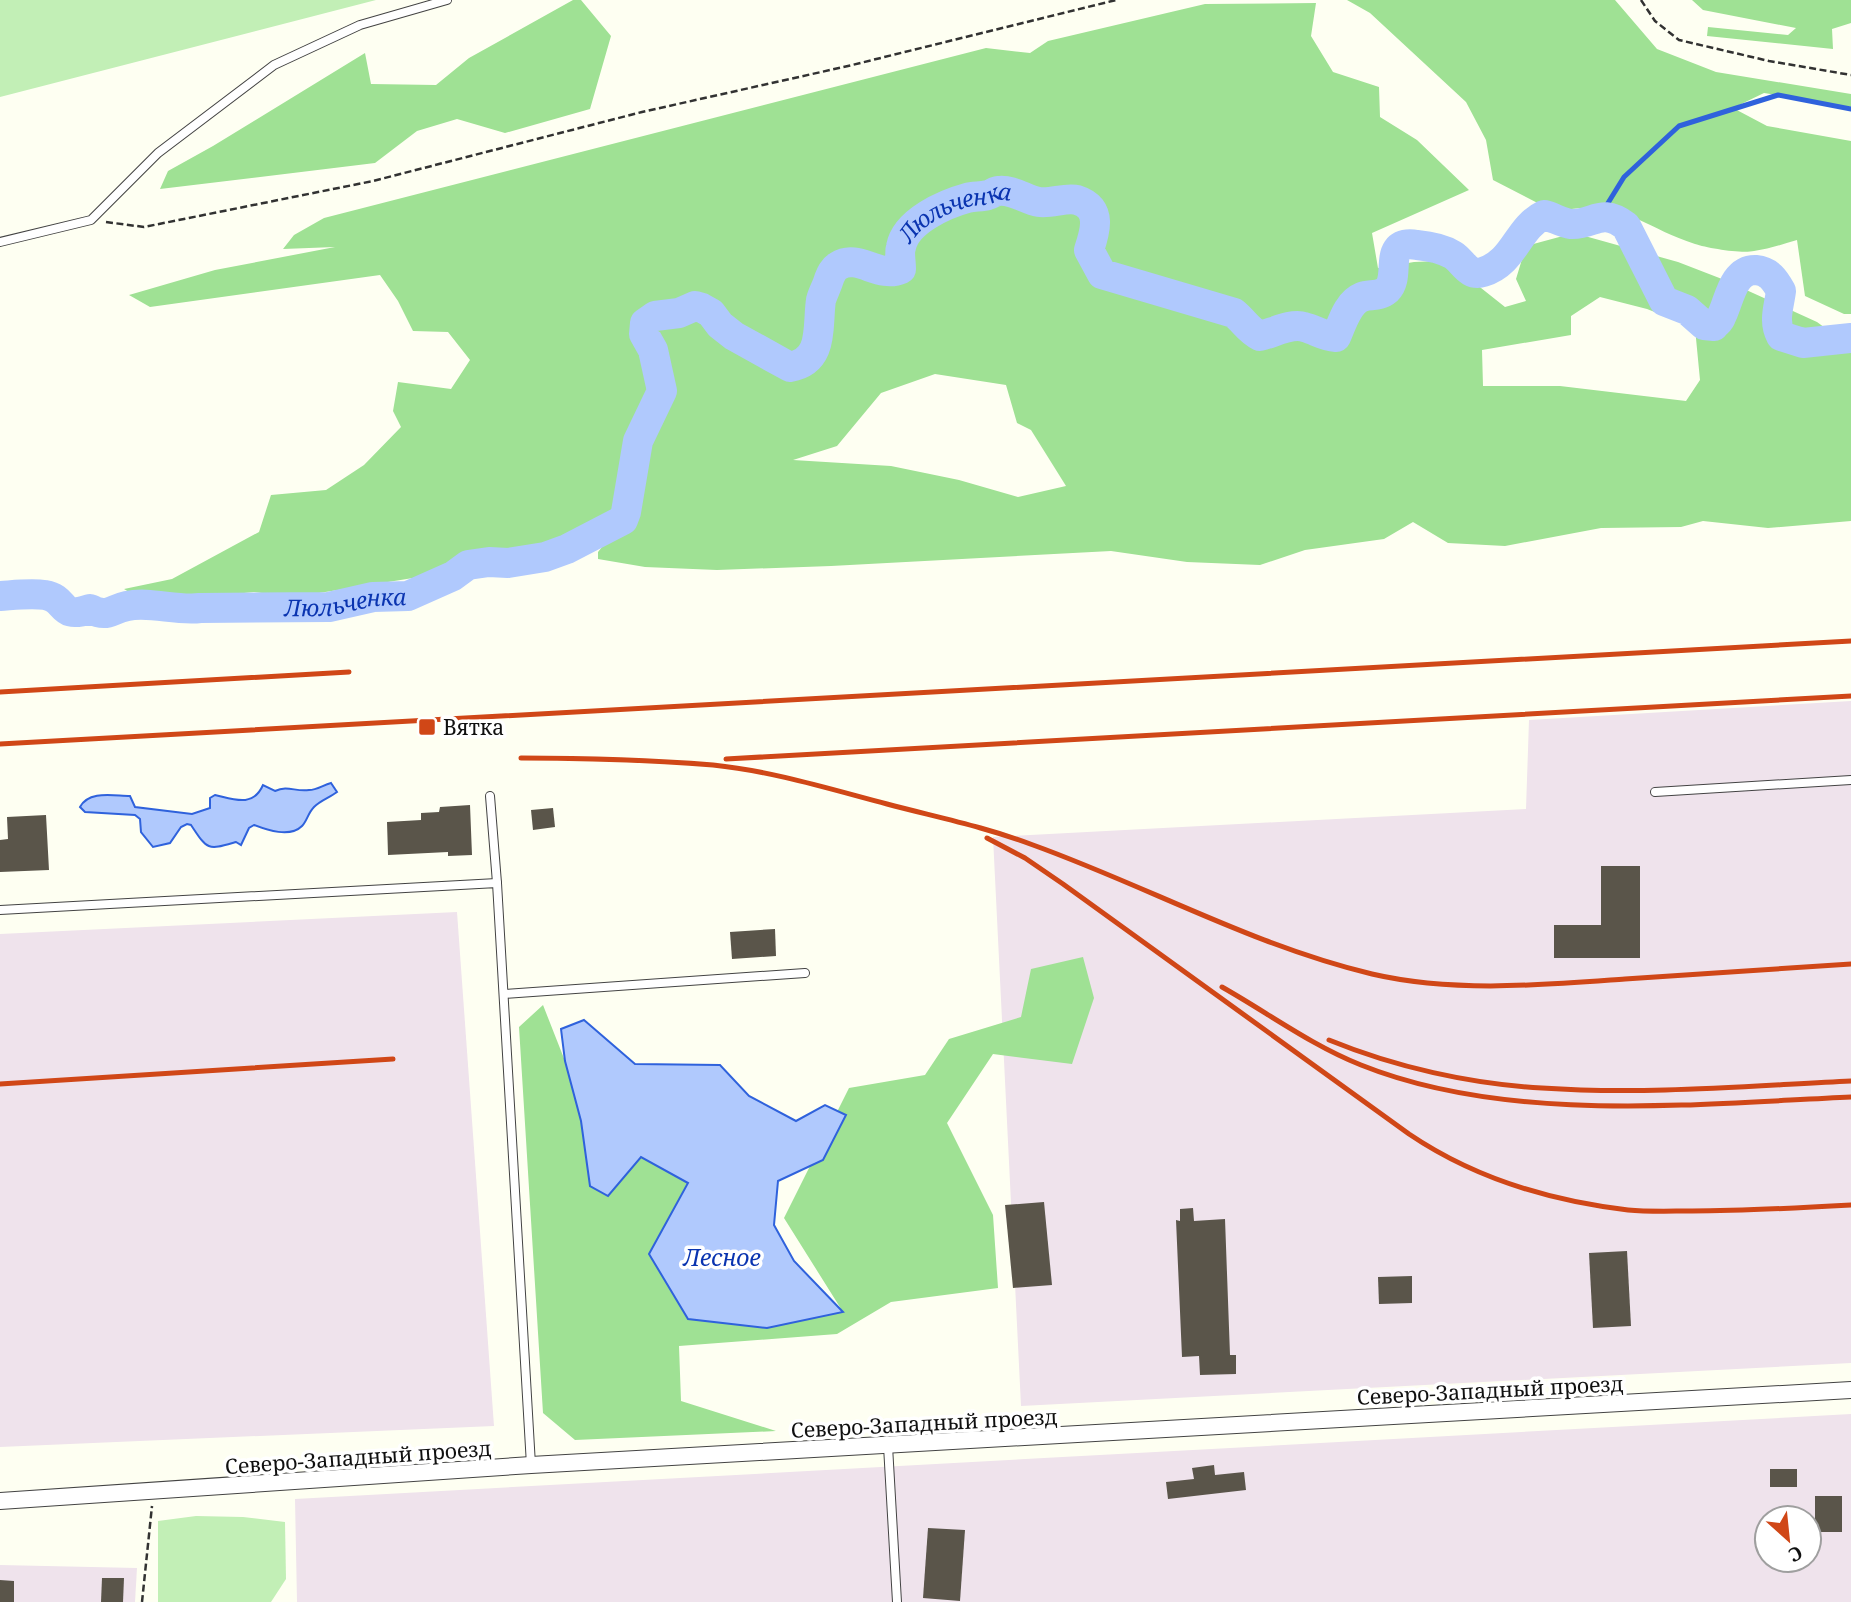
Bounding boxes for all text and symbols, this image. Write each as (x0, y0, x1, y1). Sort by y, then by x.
water label: Люльченка (889, 174, 1013, 249)
water label: Люльченка (283, 580, 407, 623)
place label: Вятка (443, 713, 504, 741)
marker: Вятка (417, 717, 437, 737)
water label: Лесное (682, 1241, 761, 1273)
street label: Северо-Западный проезд (1356, 1369, 1624, 1411)
street label: Северо-Западный проезд (790, 1402, 1058, 1444)
street label: Северо-Западный проезд (224, 1434, 492, 1480)
north arrow (1753, 1504, 1823, 1574)
text: С (1784, 1540, 1807, 1569)

